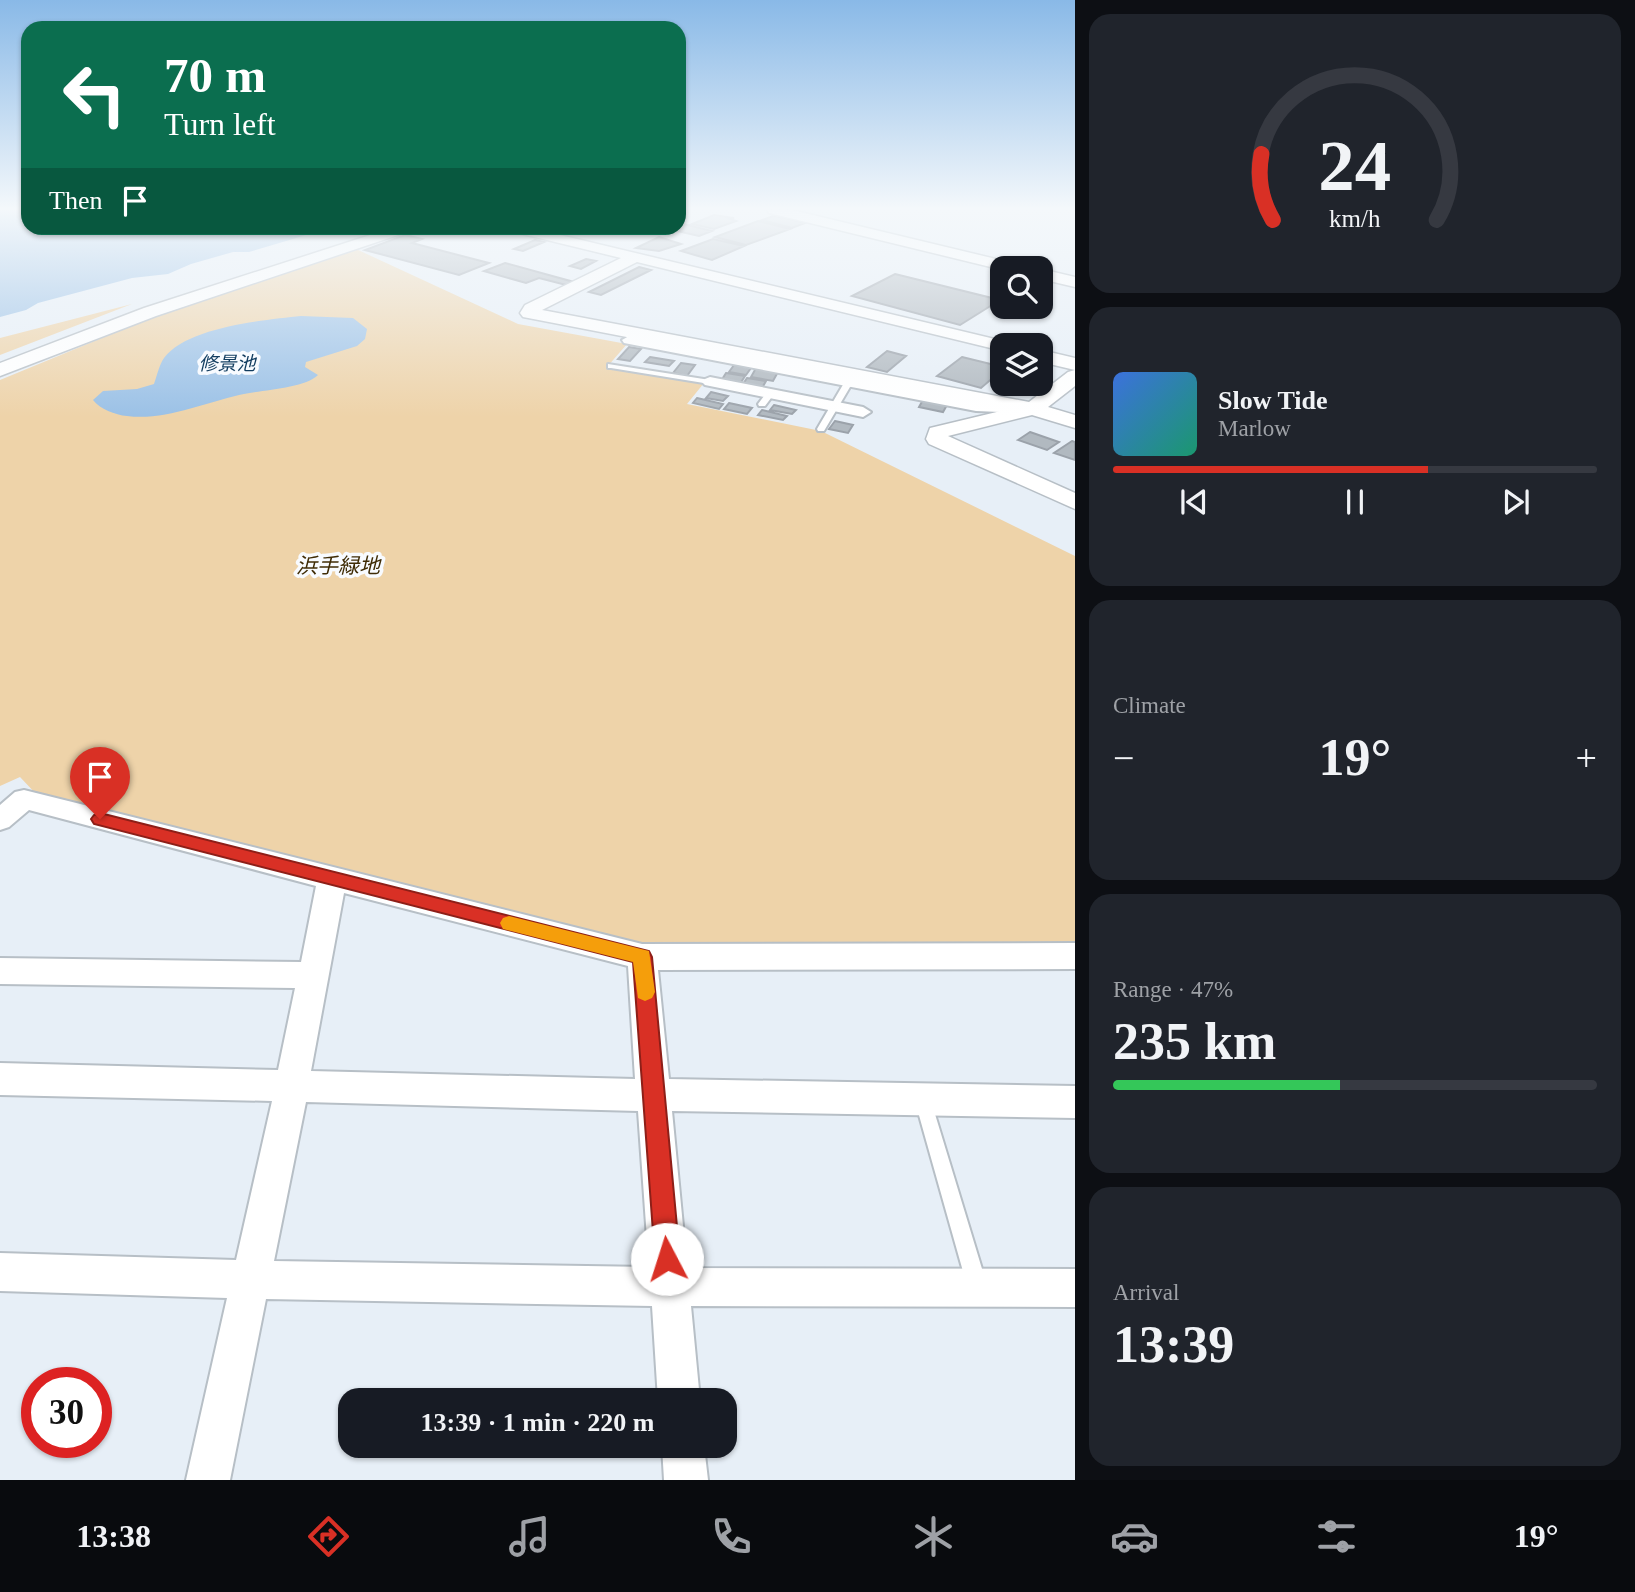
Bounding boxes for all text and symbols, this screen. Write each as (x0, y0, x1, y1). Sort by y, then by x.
text: 70 m (164, 48, 266, 103)
icon: left (49, 49, 140, 140)
text: Turn left (164, 106, 276, 142)
text: 24 (1319, 125, 1391, 206)
icon: arrive (116, 182, 154, 220)
text: Then (49, 186, 102, 215)
text: km/h (1329, 204, 1381, 231)
map controls (990, 256, 1053, 396)
button: search (990, 256, 1053, 319)
button: layers (990, 333, 1053, 396)
water label: 修景池 (198, 353, 257, 374)
text: Slow Tide (1218, 386, 1328, 415)
text: Marlow (1218, 416, 1291, 441)
icon: previous (1175, 483, 1213, 521)
icon: pause (1336, 483, 1374, 521)
icon: next (1497, 483, 1535, 521)
park label: 浜手緑地 (296, 554, 382, 578)
text: Climate (1113, 693, 1186, 718)
text: 19° (1319, 729, 1391, 786)
text: − (1113, 737, 1134, 779)
text: + (1576, 737, 1597, 779)
pin (70, 747, 130, 819)
icon: arrive (81, 758, 119, 796)
text: Range · 47% (1113, 977, 1233, 1002)
text: 235 km (1113, 1013, 1276, 1070)
position arrow (630, 1222, 704, 1296)
text: Arrival (1113, 1280, 1179, 1305)
text: 13:39 (1113, 1316, 1234, 1373)
speed limit sign: 30 (21, 1367, 112, 1458)
text: 13:39 · 1 min · 220 m (421, 1408, 655, 1437)
icon: directions (304, 1512, 353, 1561)
icon: music (505, 1512, 554, 1561)
icon: phone (707, 1512, 756, 1561)
icon: climate (909, 1512, 958, 1561)
icon: car (1110, 1512, 1159, 1561)
icon: filters (1312, 1512, 1361, 1561)
text: 13:38 (76, 1518, 151, 1554)
text: 19° (1514, 1518, 1559, 1554)

